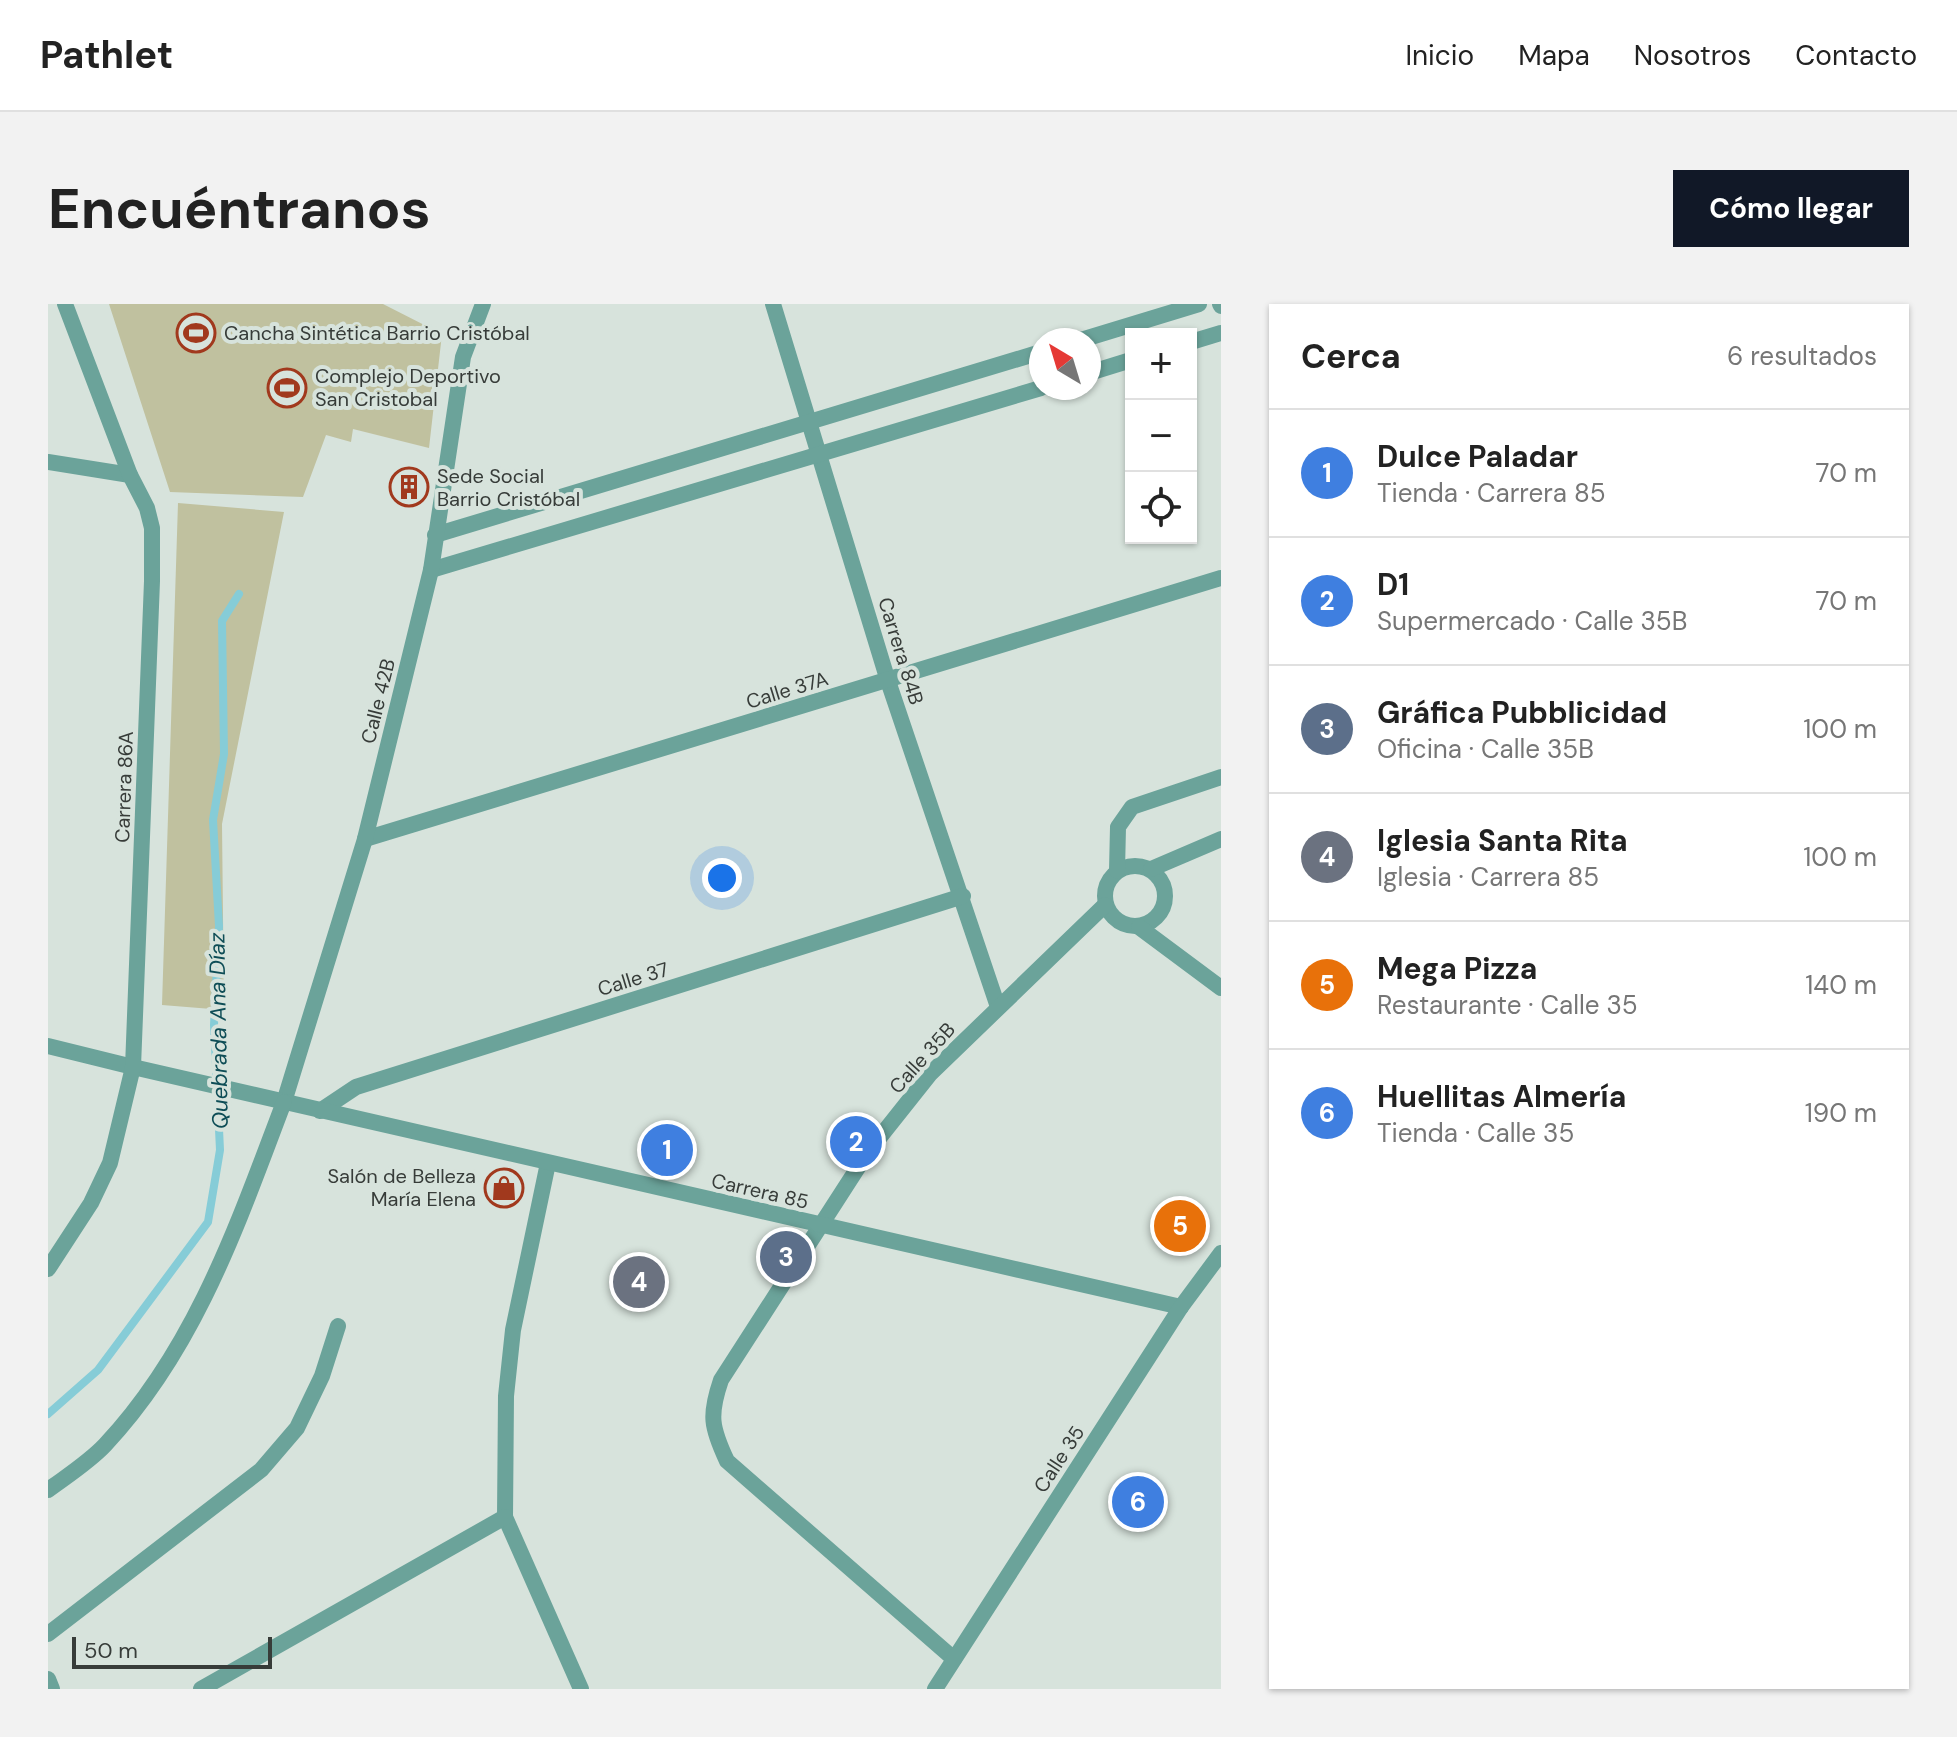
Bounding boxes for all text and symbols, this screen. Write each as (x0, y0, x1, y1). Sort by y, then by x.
text: Pathlet (40, 30, 173, 80)
text: Inicio (1405, 37, 1474, 74)
text: Mapa (1518, 37, 1590, 74)
text: Nosotros (1634, 37, 1751, 74)
text: Contacto (1795, 37, 1917, 74)
button: Cómo llegar (1673, 170, 1909, 247)
text: Encuéntranos (48, 172, 430, 245)
sports icon: Cancha Sintética Barrio Cristóbal (175, 312, 217, 354)
place label: Cancha Sintética Barrio Cristóbal (224, 320, 530, 346)
north arrow (1029, 328, 1101, 400)
map controls (1125, 328, 1197, 544)
button: + (1125, 328, 1197, 400)
text: Cerca (1301, 334, 1401, 379)
text: 6 resultados (1727, 339, 1877, 373)
place label: Complejo Deportivo San Cristobal (315, 363, 501, 412)
sports icon: Complejo Deportivo San Cristobal (266, 367, 308, 409)
button: − (1125, 400, 1197, 472)
text: Dulce Paladar (1377, 437, 1578, 476)
text: 1 (1322, 456, 1332, 490)
text: 70 m (1816, 456, 1877, 490)
place label: Sede Social Barrio Cristóbal (437, 463, 580, 512)
building icon: Sede Social Barrio Cristóbal (388, 466, 430, 508)
button: locate (1125, 472, 1197, 544)
text: Tienda · Carrera 85 (1377, 476, 1606, 510)
text: D1 (1377, 565, 1409, 604)
text: 2 (1319, 584, 1335, 618)
text: 70 m (1816, 584, 1877, 618)
street label: Carrera 84B (872, 594, 930, 708)
text: Supermercado · Calle 35B (1377, 604, 1687, 638)
street label: Calle 42B (355, 656, 401, 746)
street label: Calle 37A (743, 665, 831, 715)
text: Gráfica Pubblicidad (1377, 693, 1667, 732)
text: 3 (1319, 712, 1335, 746)
text: 100 m (1803, 712, 1877, 746)
street label: Carrera 86A (109, 731, 139, 843)
text: Oficina · Calle 35B (1377, 732, 1594, 766)
text: Iglesia Santa Rita (1377, 821, 1627, 860)
text: 4 (1319, 840, 1335, 874)
text: 100 m (1803, 840, 1877, 874)
your location (702, 858, 742, 898)
text: Iglesia · Carrera 85 (1377, 860, 1599, 894)
water label: Quebrada Ana Díaz (202, 932, 235, 1129)
text: Mega Pizza (1377, 949, 1537, 988)
street label: Calle 37 (594, 956, 672, 1002)
text: 5 (1319, 968, 1335, 1002)
text: 140 m (1805, 968, 1877, 1002)
text: Restaurante · Calle 35 (1377, 988, 1638, 1022)
street label: Calle 35B (883, 1017, 961, 1099)
text: Huellitas Almería (1377, 1077, 1626, 1116)
text: 6 (1319, 1096, 1335, 1130)
text: 190 m (1805, 1096, 1877, 1130)
pin: 2 (830, 1112, 882, 1172)
text: Tienda · Calle 35 (1377, 1116, 1574, 1150)
pin: 1 (641, 1120, 693, 1180)
place label: Salón de Belleza María Elena (327, 1163, 476, 1212)
shop icon: Salón de Belleza María Elena (483, 1167, 525, 1209)
street label: Carrera 85 (709, 1167, 811, 1215)
pin: 5 (1154, 1196, 1206, 1256)
pin: 3 (760, 1227, 812, 1287)
pin: 4 (613, 1252, 665, 1312)
street label: Calle 35 (1028, 1421, 1090, 1497)
pin: 6 (1112, 1472, 1164, 1532)
scale bar (72, 1633, 272, 1669)
text: 50 m (84, 1636, 138, 1665)

